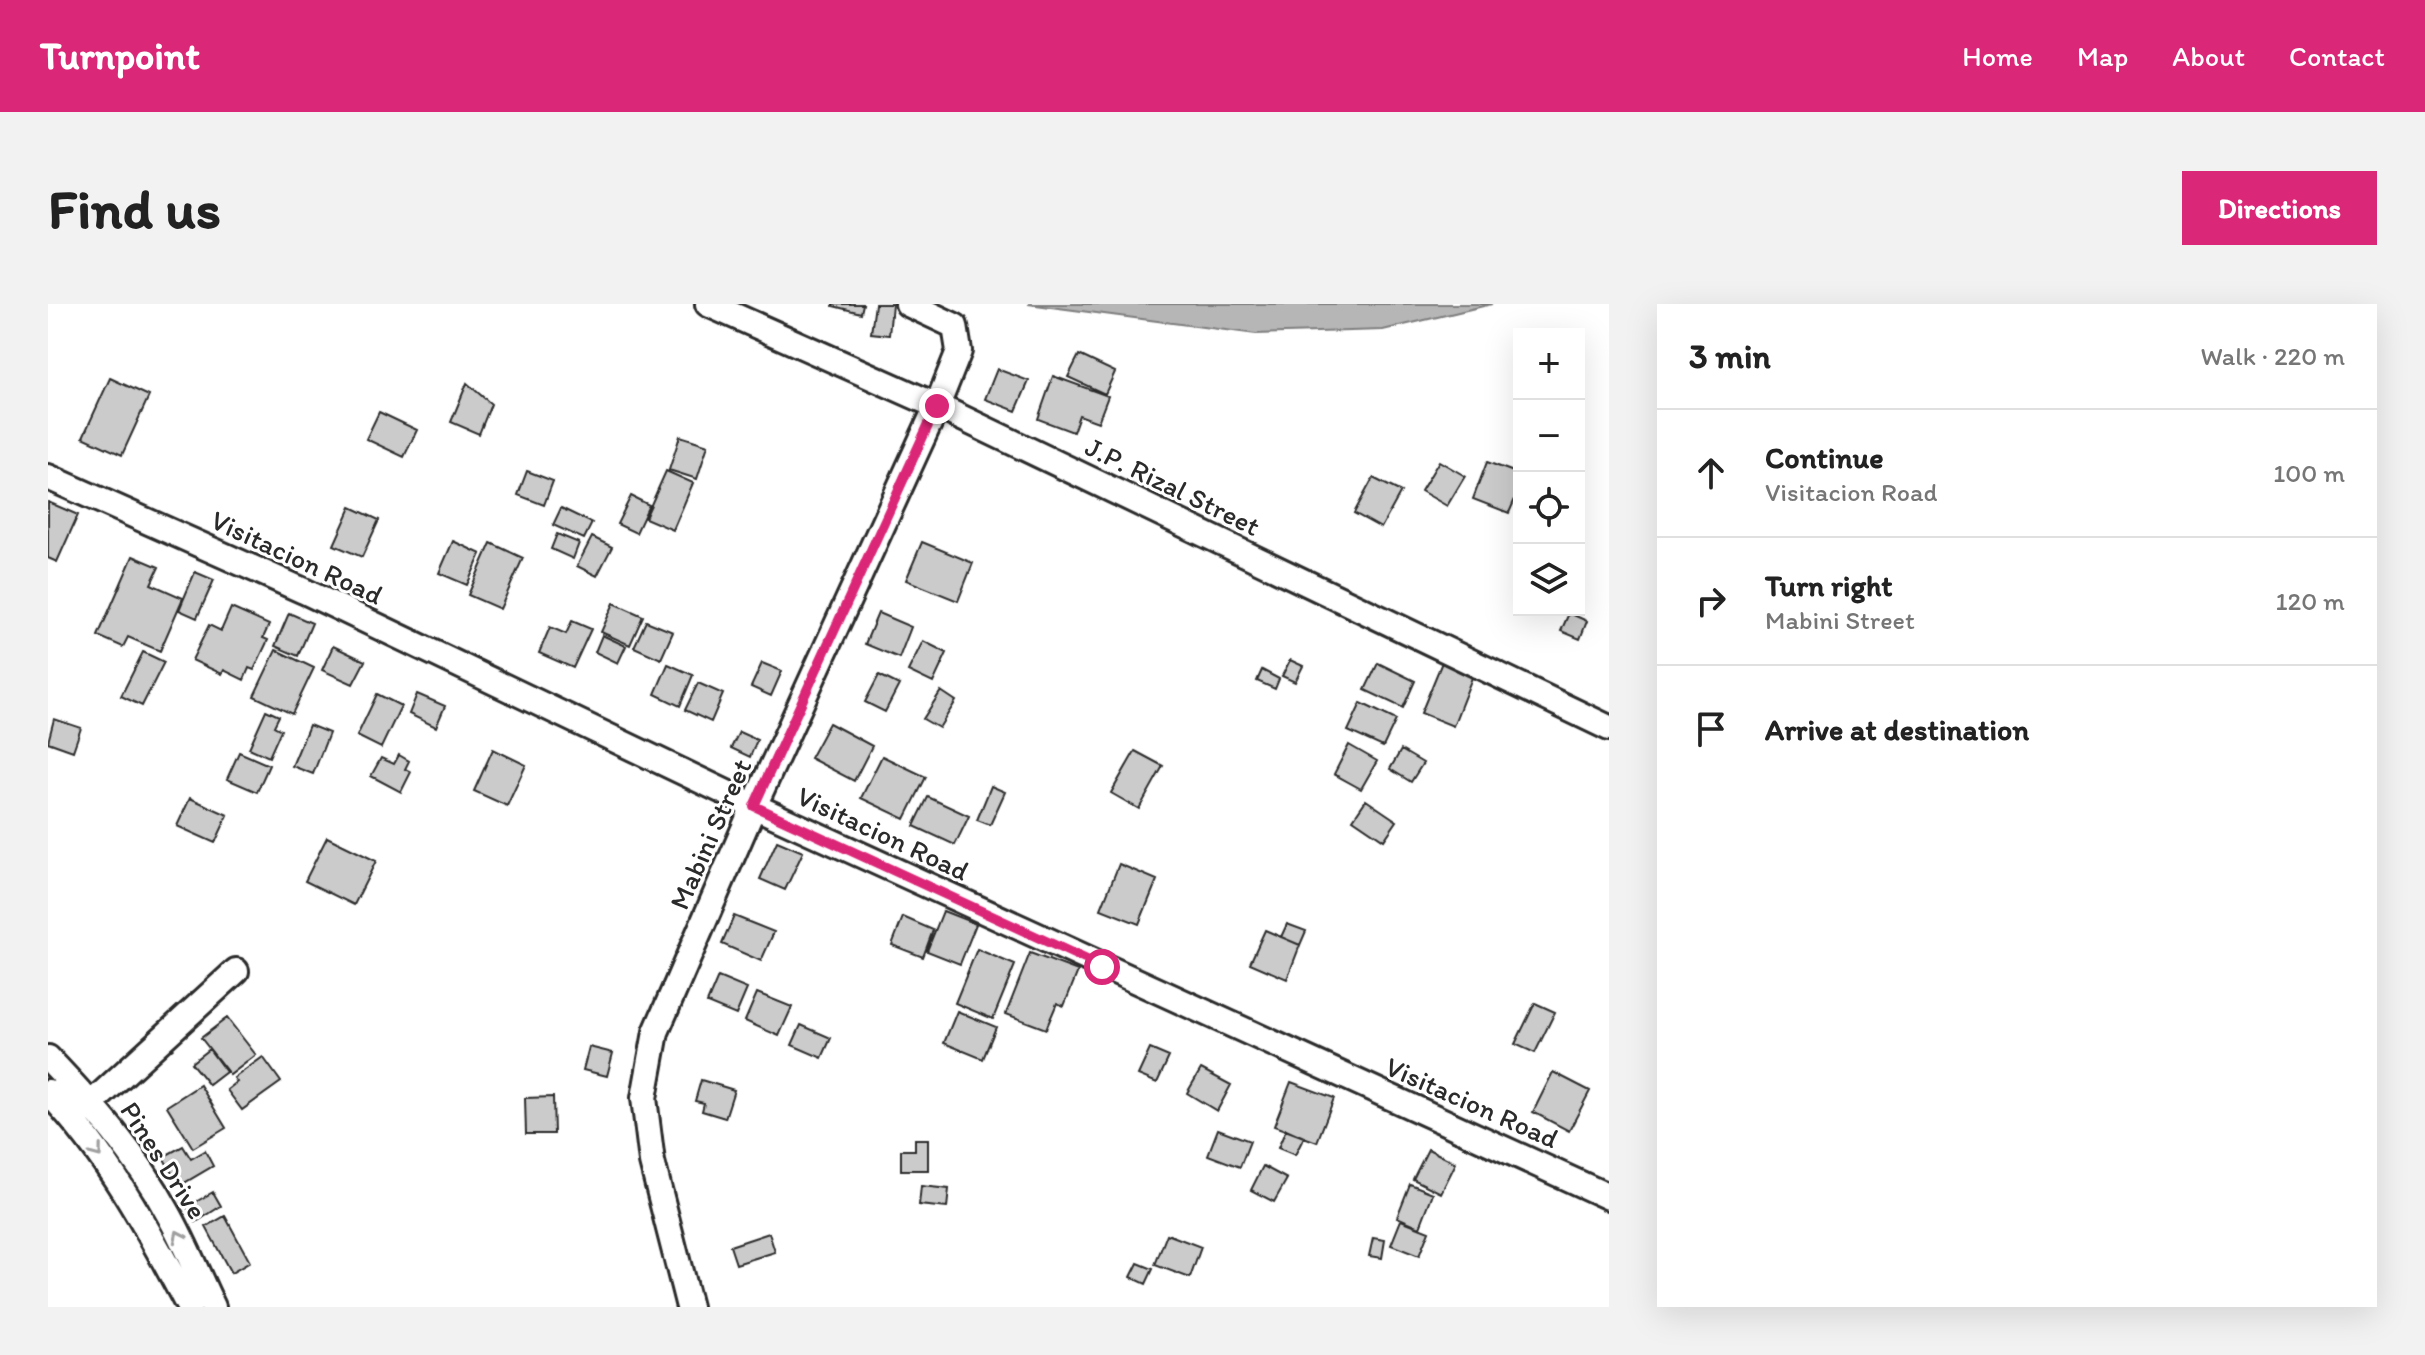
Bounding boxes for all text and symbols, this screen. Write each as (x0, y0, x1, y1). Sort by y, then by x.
text: Turnpoint (40, 33, 200, 79)
text: Home (1962, 39, 2033, 73)
text: Map (2077, 39, 2128, 73)
text: About (2172, 39, 2245, 73)
text: Contact (2289, 39, 2385, 73)
button: Directions (2182, 171, 2377, 245)
text: Find us (48, 175, 221, 242)
map controls (1513, 328, 1585, 616)
button: + (1513, 328, 1585, 400)
text: 3 min (1689, 336, 1771, 377)
text: Walk · 220 m (2201, 340, 2345, 372)
route end (919, 388, 955, 424)
button: − (1513, 400, 1585, 472)
street label: J.P. Rizal Street (1080, 429, 1266, 543)
text: Continue (1765, 439, 1884, 476)
icon: ahead (1689, 451, 1733, 495)
text: 100 m (2273, 457, 2345, 489)
button: locate (1513, 472, 1585, 544)
text: Visitacion Road (1765, 476, 1937, 508)
street label: Visitacion Road (206, 502, 388, 612)
button: layers (1513, 544, 1585, 616)
text: Turn right (1765, 567, 1893, 604)
icon: right (1689, 579, 1733, 623)
text: 120 m (2276, 585, 2345, 617)
text: Mabini Street (1765, 604, 1915, 636)
icon: arrive (1689, 707, 1733, 751)
text: Arrive at destination (1765, 711, 2029, 748)
street label: Mabini Street (662, 753, 758, 915)
street label: Visitacion Road (792, 778, 974, 888)
route start (1084, 949, 1120, 985)
street label: Visitacion Road (1380, 1049, 1564, 1155)
street label: Pines Drive (113, 1095, 215, 1225)
one-way arrow (88, 1143, 102, 1158)
one-way arrow (173, 1230, 189, 1245)

